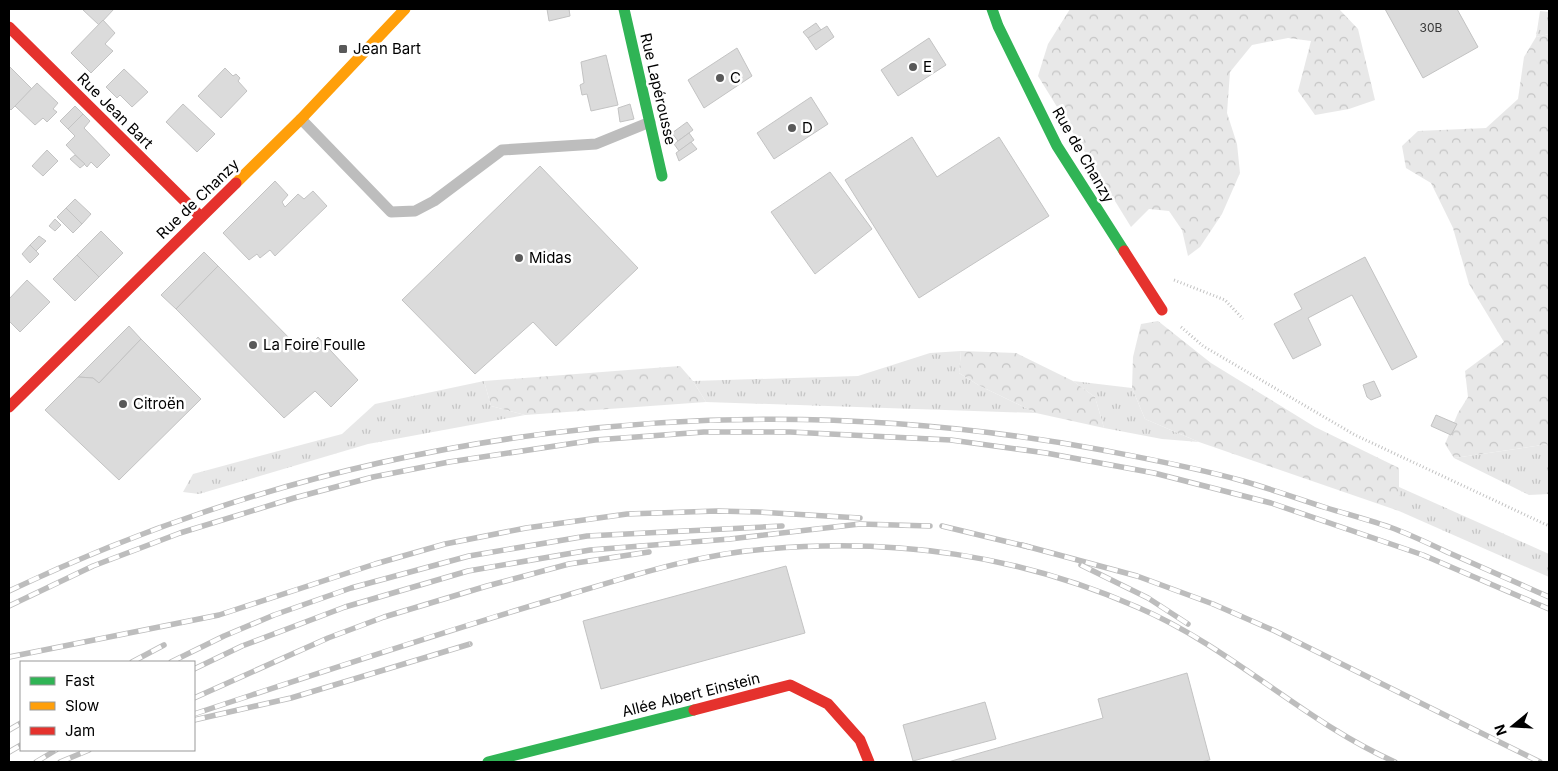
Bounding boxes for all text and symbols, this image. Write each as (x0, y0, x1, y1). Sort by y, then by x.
house number: 30B (1420, 20, 1443, 35)
street label: Rue Lapérousse (636, 31, 681, 147)
place label: Jean Bart (353, 39, 421, 58)
marker: Jean Bart (337, 43, 349, 55)
place label: E (923, 57, 932, 76)
marker: E (907, 61, 919, 73)
place label: C (730, 68, 741, 87)
street label: Rue Jean Bart (73, 69, 157, 153)
marker: C (714, 72, 726, 84)
street label: Rue de Chanzy (1048, 103, 1119, 207)
place label: D (802, 118, 813, 137)
marker: D (786, 122, 798, 134)
street label: Rue de Chanzy (152, 154, 243, 243)
place label: Midas (529, 248, 572, 267)
marker: Midas (513, 252, 525, 264)
place label: La Foire Foulle (263, 335, 366, 354)
marker: La Foire Foulle (247, 339, 259, 351)
place label: Citroën (133, 394, 185, 413)
marker: Citroën (117, 398, 129, 410)
legend (20, 661, 195, 751)
street label: Allée Albert Einstein (620, 668, 762, 721)
text: Fast (65, 671, 95, 690)
text: Slow (65, 696, 99, 715)
north arrow (1488, 701, 1538, 751)
text: Jam (65, 721, 95, 740)
text: N (1490, 722, 1510, 738)

